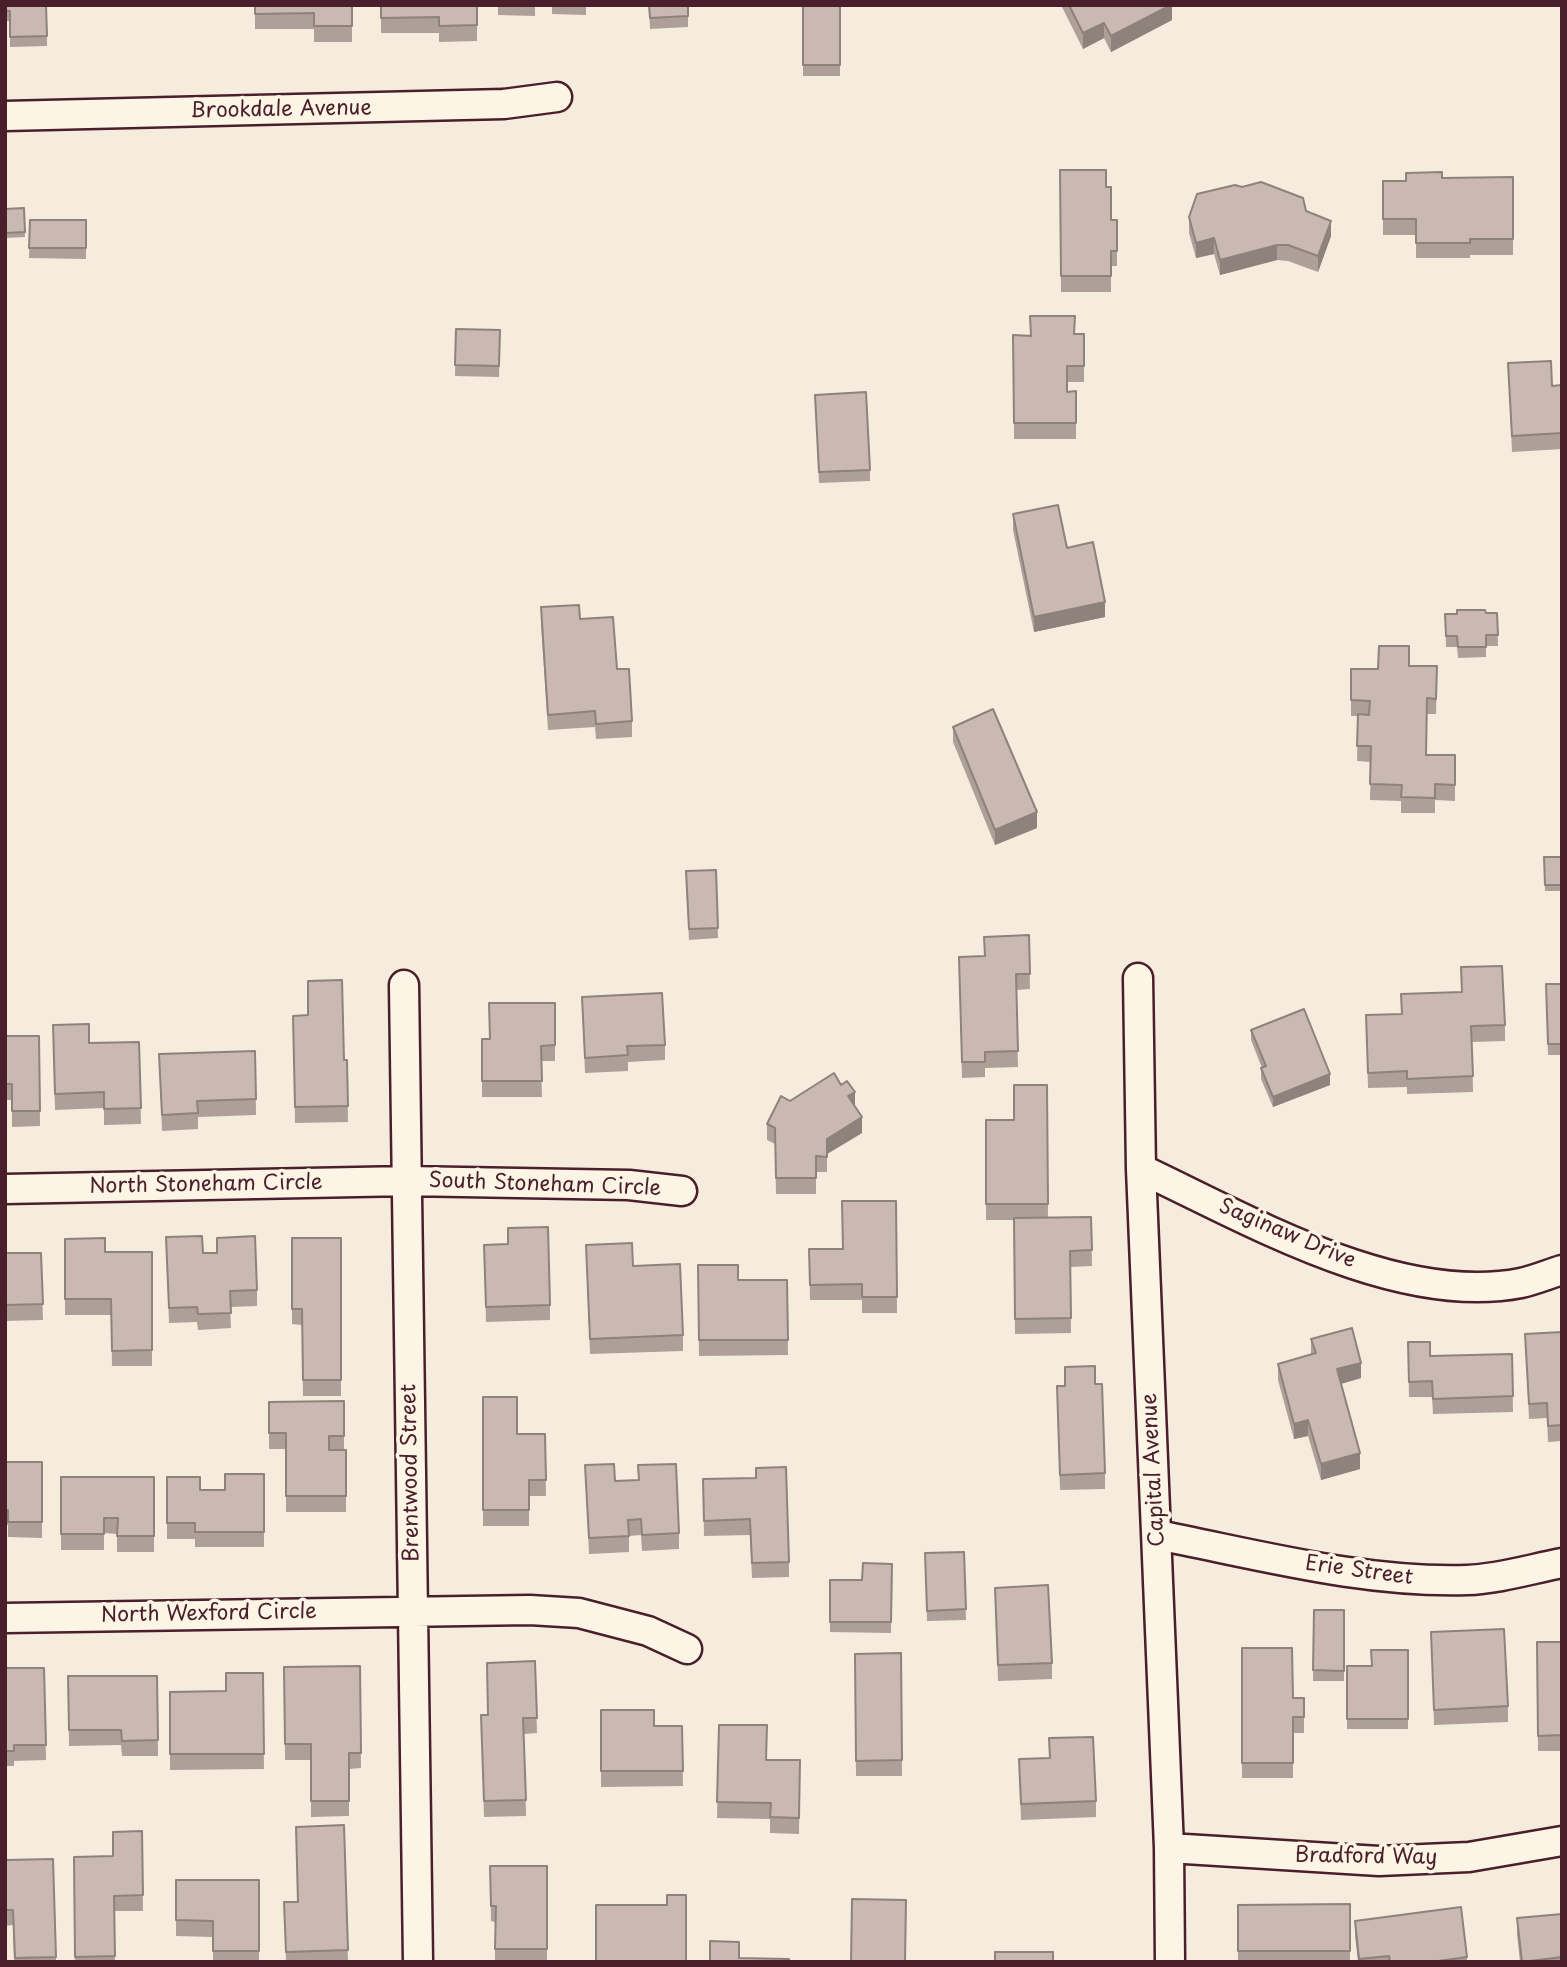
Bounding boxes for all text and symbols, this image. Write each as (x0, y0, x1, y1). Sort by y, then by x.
street label: Brookdale Avenue (190, 96, 372, 124)
street label: South Stoneham Circle (428, 1168, 662, 1202)
street label: North Stoneham Circle (89, 1170, 323, 1200)
street label: Saginaw Drive (1215, 1194, 1359, 1274)
street label: Brentwood Street (397, 1384, 425, 1562)
street label: Capital Avenue (1137, 1392, 1171, 1548)
street label: Erie Street (1303, 1551, 1415, 1591)
street label: North Wexford Circle (101, 1600, 317, 1628)
street label: Bradford Way (1294, 1843, 1438, 1871)

